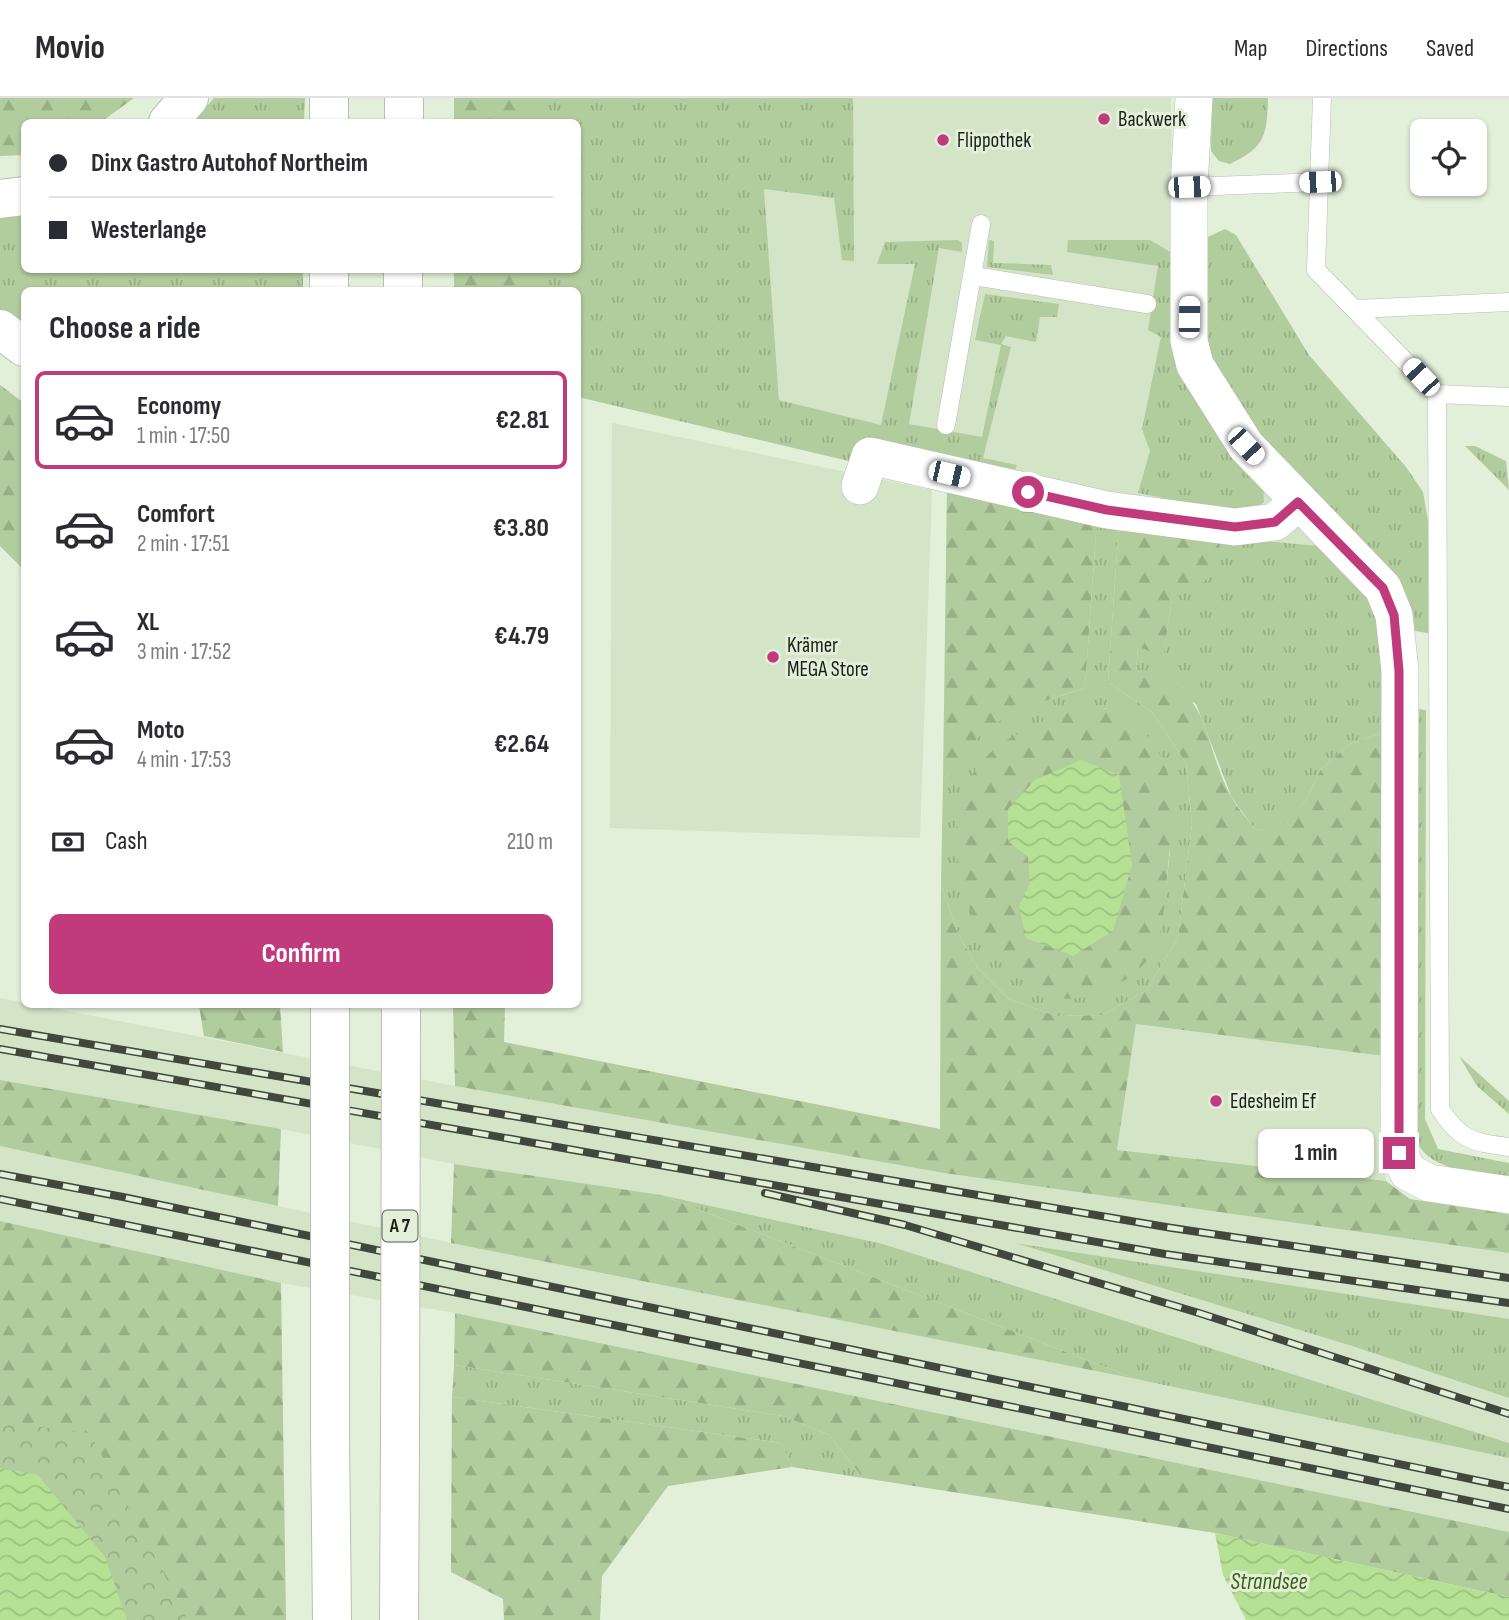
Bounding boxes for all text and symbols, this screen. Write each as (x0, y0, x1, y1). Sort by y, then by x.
text: Movio (35, 28, 105, 68)
text: Map (1234, 34, 1267, 63)
text: Directions (1305, 34, 1388, 63)
text: Saved (1426, 34, 1474, 63)
place label: Backwerk (1118, 107, 1186, 132)
marker: Backwerk (1096, 111, 1112, 127)
map controls (1410, 119, 1487, 196)
button: locate (1410, 119, 1487, 196)
place label: Flippothek (957, 128, 1031, 153)
marker: Flippothek (935, 132, 951, 148)
text: Dinx Gastro Autohof Northeim (91, 148, 368, 179)
car (1299, 171, 1342, 193)
car (1168, 176, 1211, 198)
text: Westerlange (91, 215, 207, 246)
car (1179, 296, 1200, 338)
text: Choose a ride (49, 309, 201, 348)
car (1399, 354, 1444, 400)
icon: car (53, 389, 116, 452)
text: Economy (137, 391, 221, 422)
text: €2.81 (496, 405, 549, 436)
text: 1 min · 17:50 (137, 422, 230, 450)
car (1224, 423, 1269, 469)
car (927, 459, 972, 489)
route start (1012, 476, 1044, 508)
icon: car (53, 497, 116, 560)
text: Comfort (137, 499, 215, 530)
text: €3.80 (493, 513, 549, 544)
text: 2 min · 17:51 (137, 530, 230, 558)
icon: car (53, 605, 116, 668)
text: XL (137, 607, 159, 638)
text: €4.79 (494, 621, 549, 652)
place label: Krämer MEGA Store (787, 633, 869, 682)
text: 3 min · 17:52 (137, 638, 231, 666)
marker: Krämer MEGA Store (765, 649, 781, 665)
icon: car (53, 713, 116, 776)
text: Moto (137, 715, 185, 746)
text: €2.64 (494, 729, 549, 760)
text: 4 min · 17:53 (137, 746, 231, 774)
icon: cash (49, 823, 87, 861)
text: Cash (105, 826, 148, 857)
text: 210 m (507, 828, 553, 856)
button: Confirm (49, 914, 553, 994)
place label: Edesheim Ef (1230, 1089, 1317, 1114)
marker: Edesheim Ef (1208, 1093, 1224, 1109)
callout: 1 min (1259, 1128, 1374, 1178)
route end (1383, 1137, 1415, 1169)
text: 1 min (1295, 1139, 1337, 1167)
road number: A 7 (382, 1210, 418, 1242)
water label: Strandsee (1230, 1568, 1308, 1596)

